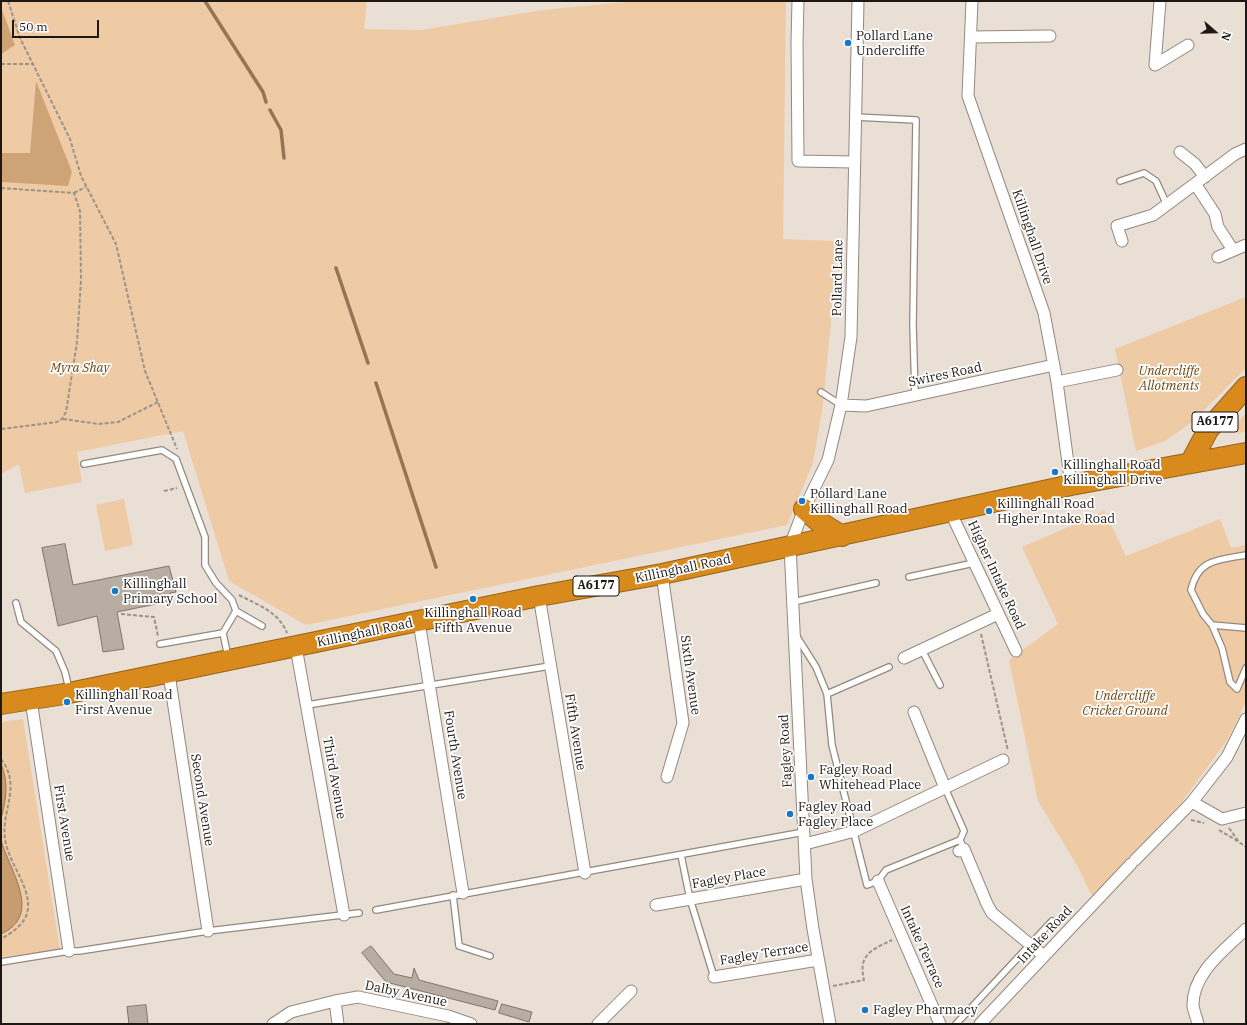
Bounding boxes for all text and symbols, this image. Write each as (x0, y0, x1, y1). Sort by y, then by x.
scale bar (14, 12, 101, 38)
north arrow (1195, 12, 1235, 52)
text: 50 m (19, 19, 48, 34)
place label: Pollard Lane Undercliffe (856, 28, 933, 59)
text: N (1218, 30, 1234, 43)
marker: Pollard Lane Undercliffe (843, 38, 853, 48)
street label: Killinghall Drive (1008, 187, 1056, 287)
street label: Pollard Lane (830, 239, 846, 317)
park label: Myra Shay (51, 360, 109, 376)
street label: Swires Road (907, 360, 983, 390)
park label: Undercliffe Allotments (1138, 363, 1200, 394)
road number: A6177 (1192, 412, 1238, 432)
place label: Killinghall Road Killinghall Drive (1063, 457, 1162, 488)
marker: Killinghall Road Killinghall Drive (1050, 467, 1060, 477)
place label: Pollard Lane Killinghall Road (810, 486, 908, 517)
marker: Pollard Lane Killinghall Road (797, 496, 807, 506)
place label: Killinghall Road Higher Intake Road (997, 496, 1115, 527)
marker: Killinghall Road Higher Intake Road (984, 506, 994, 516)
street label: Higher Intake Road (964, 518, 1028, 632)
street label: Killinghall Road (634, 551, 732, 587)
place label: Killinghall Primary School (123, 576, 218, 607)
road number: A6177 (573, 576, 619, 596)
marker: Killinghall Primary School (110, 586, 120, 596)
marker: Killinghall Road Fifth Avenue (468, 594, 478, 604)
place label: Killinghall Road Fifth Avenue (424, 605, 522, 636)
street label: Killinghall Road (316, 615, 414, 651)
street label: Sixth Avenue (677, 634, 703, 716)
place label: Killinghall Road First Avenue (75, 687, 173, 718)
park label: Undercliffe Cricket Ground (1082, 688, 1168, 719)
street label: Fifth Avenue (561, 692, 589, 772)
marker: Killinghall Road First Avenue (62, 697, 72, 707)
street label: Fourth Avenue (440, 709, 470, 801)
street label: Fagley Road (776, 714, 796, 788)
street label: Third Avenue (319, 736, 349, 820)
street label: Second Avenue (187, 753, 217, 847)
place label: Fagley Road Whitehead Place (819, 762, 921, 793)
marker: Fagley Road Whitehead Place (806, 772, 816, 782)
street label: First Avenue (50, 784, 78, 862)
place label: Fagley Road Fagley Place (798, 799, 873, 830)
marker: Fagley Road Fagley Place (785, 809, 795, 819)
street label: Fagley Place (691, 864, 767, 892)
street label: Intake Terrace (897, 903, 947, 991)
street label: Intake Road (1014, 903, 1076, 967)
street label: Fagley Terrace (719, 939, 809, 969)
street label: Dalby Avenue (364, 978, 448, 1010)
place label: Fagley Pharmacy (873, 1002, 978, 1018)
marker: Fagley Pharmacy (860, 1005, 870, 1015)

